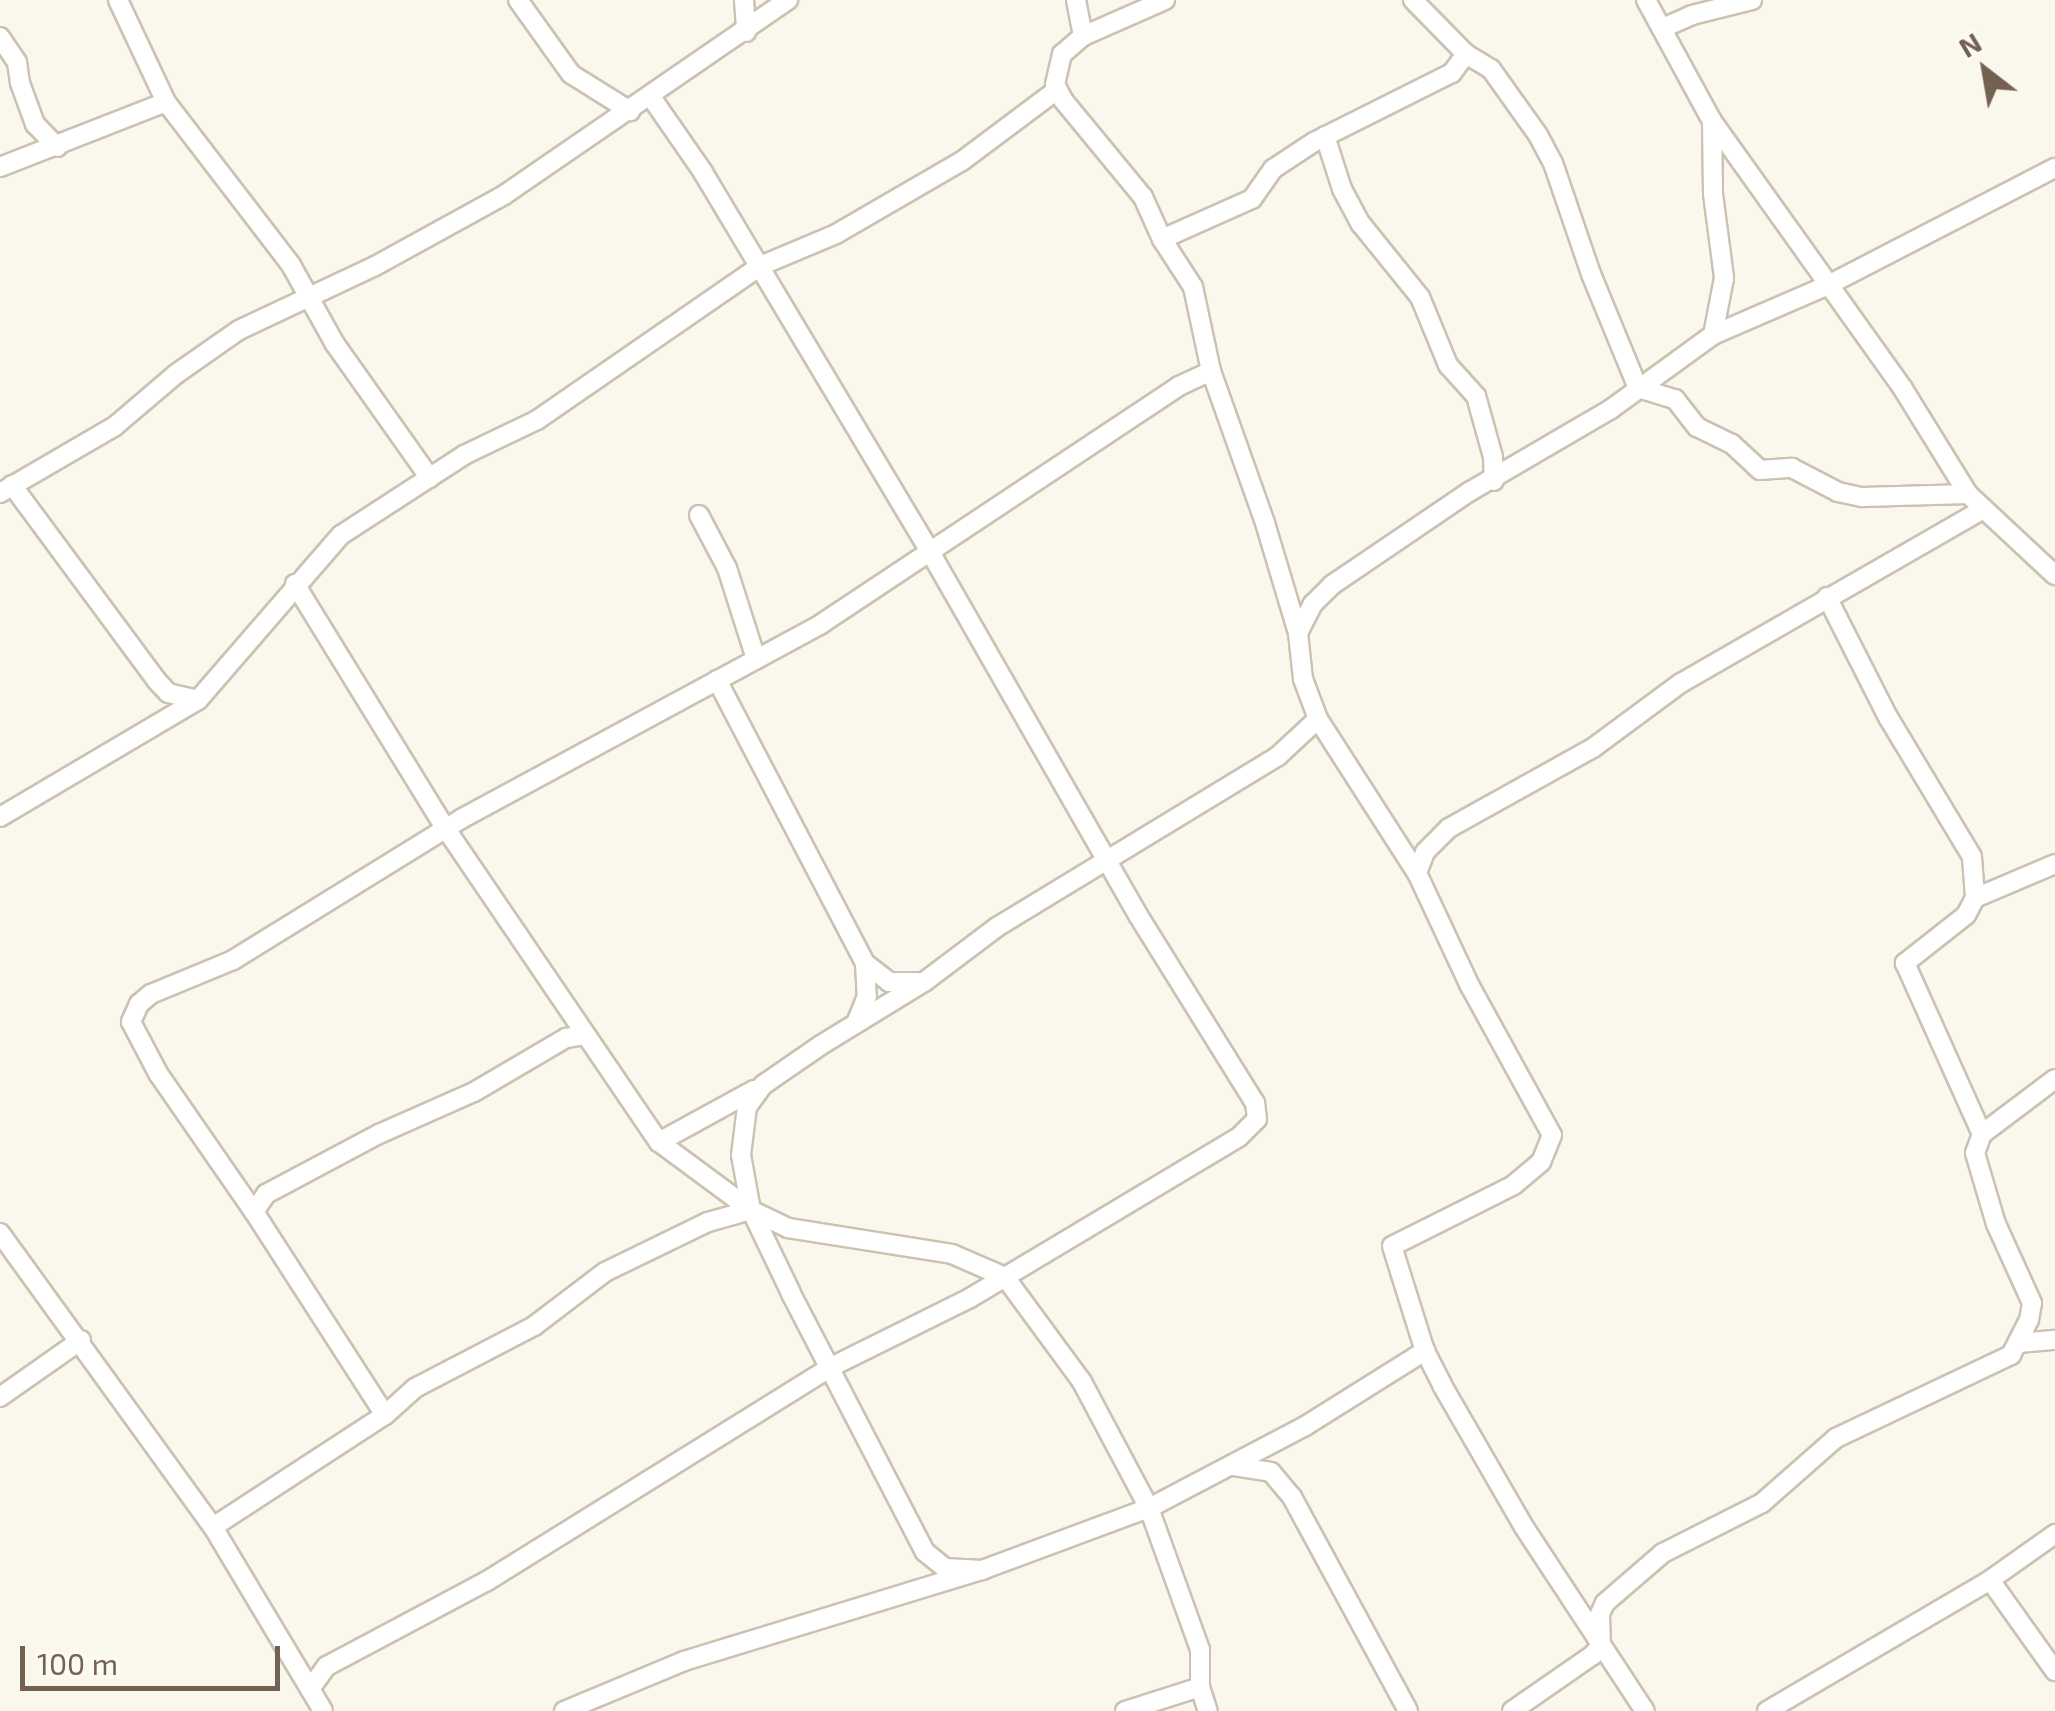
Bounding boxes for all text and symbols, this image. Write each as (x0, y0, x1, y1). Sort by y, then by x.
north arrow (1935, 20, 2035, 120)
text: N (1952, 25, 1987, 64)
scale bar (25, 1626, 285, 1688)
text: 100 m (37, 1645, 118, 1681)

